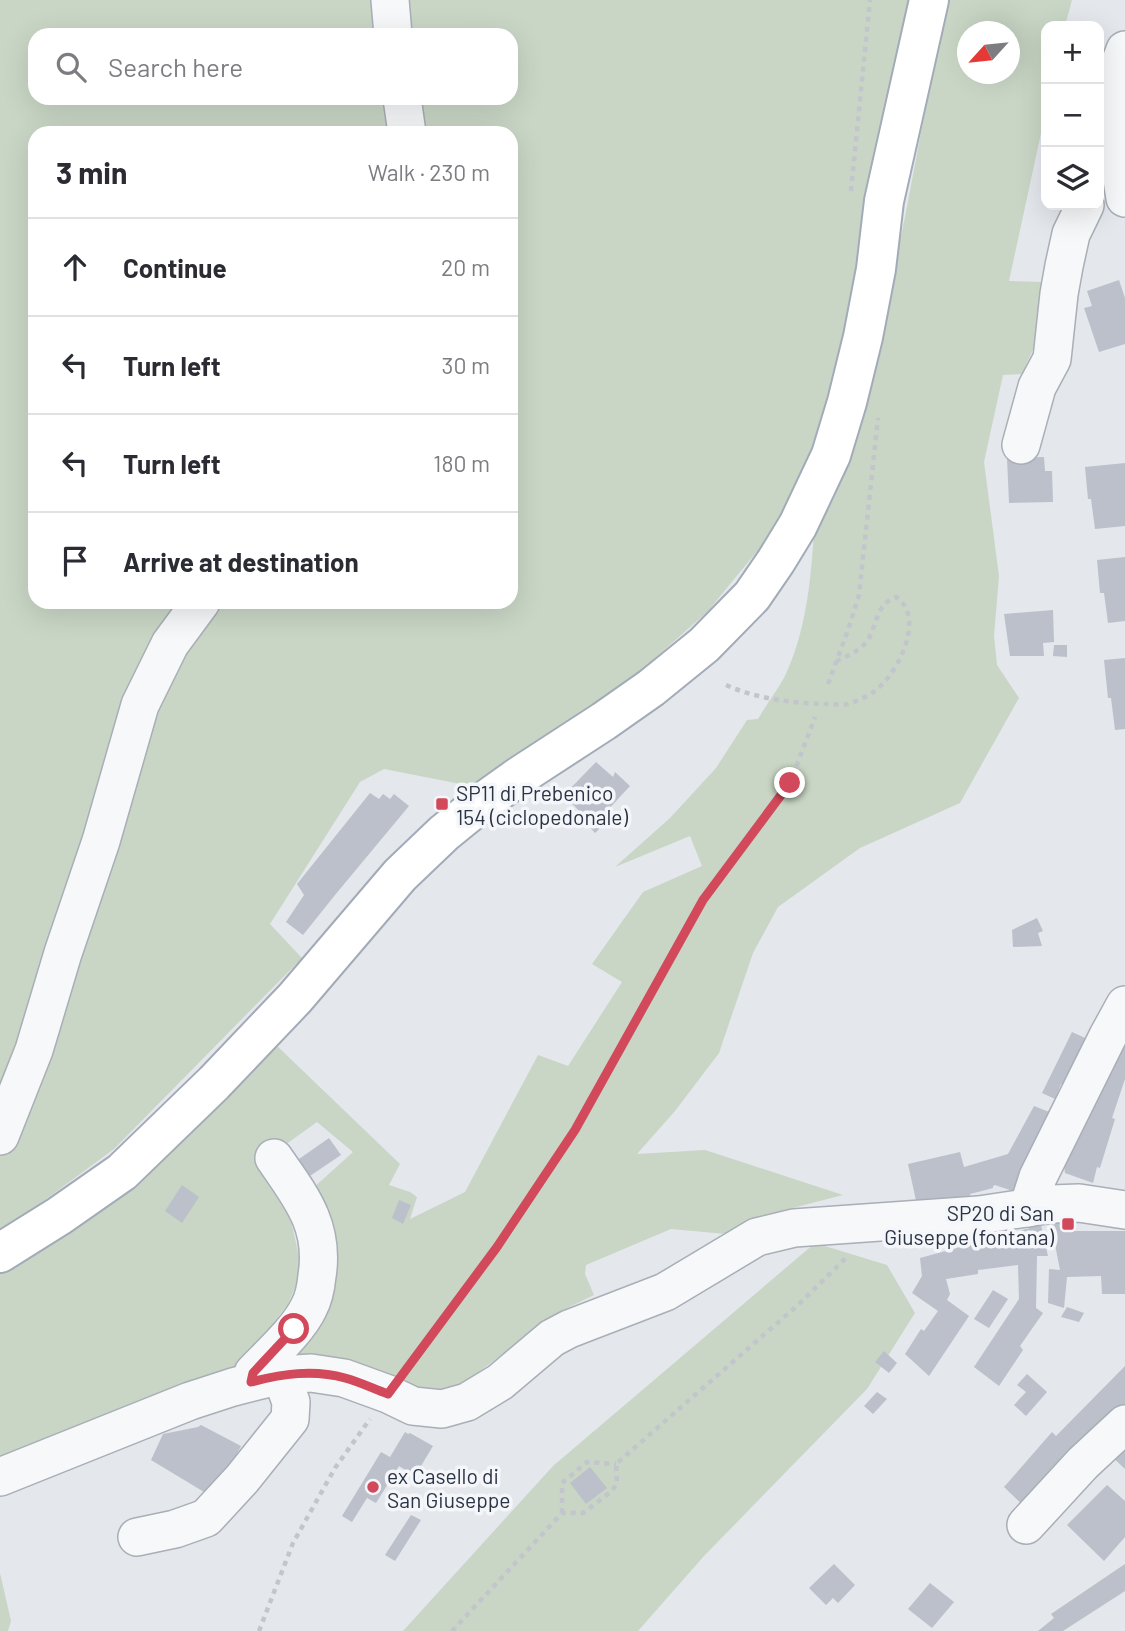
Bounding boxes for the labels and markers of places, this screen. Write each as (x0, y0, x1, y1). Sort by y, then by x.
place label: SP11 di Prebenico 154 (ciclopedonale) (456, 780, 628, 829)
marker: SP11 di Prebenico 154 (ciclopedonale) (434, 796, 450, 812)
place label: SP20 di San Giuseppe (fontana) (884, 1200, 1055, 1249)
marker: SP20 di San Giuseppe (fontana) (1060, 1216, 1076, 1232)
place label: ex Casello di San Giuseppe (387, 1463, 510, 1512)
marker: ex Casello di San Giuseppe (365, 1479, 381, 1495)

